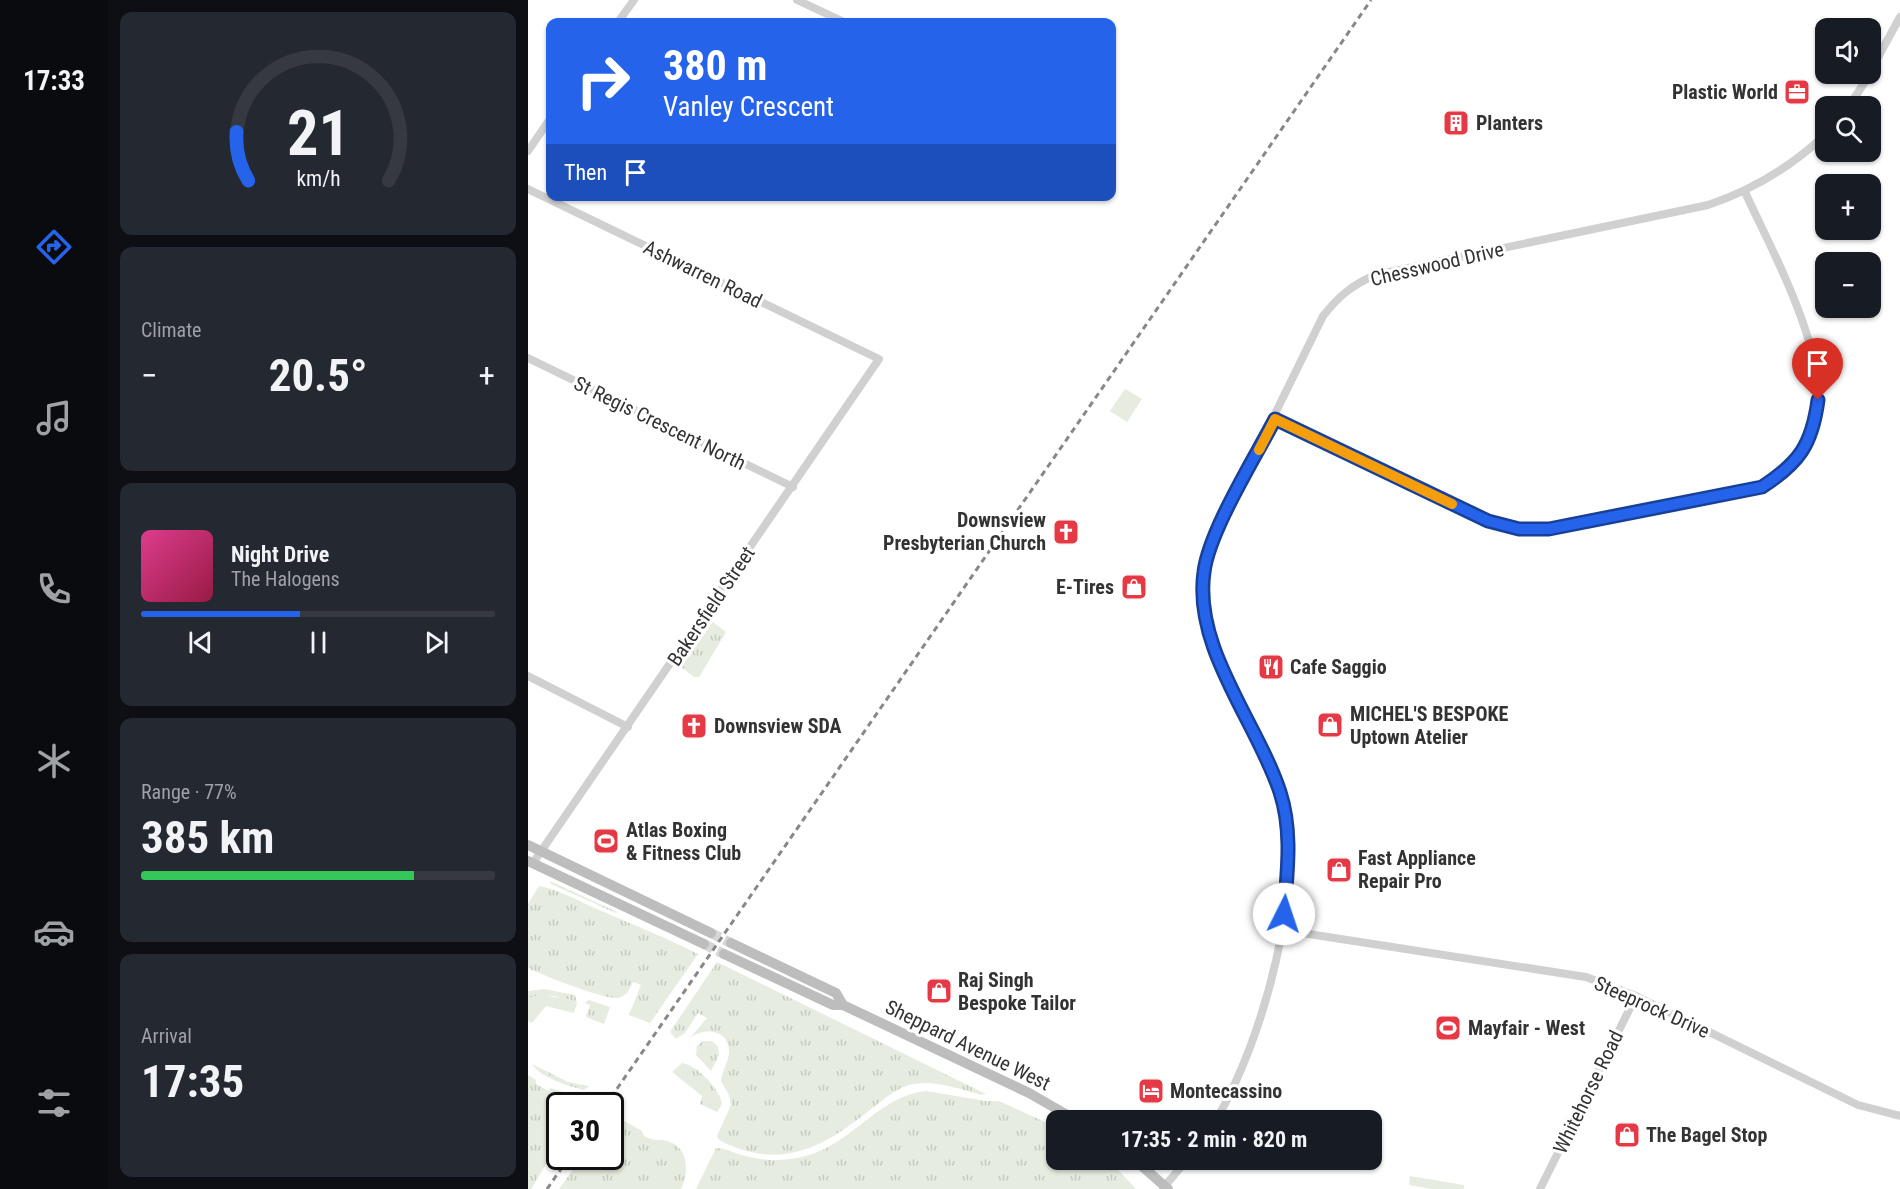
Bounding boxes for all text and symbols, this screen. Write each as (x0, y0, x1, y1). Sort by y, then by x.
map controls (1815, 18, 1881, 318)
button: sound (1815, 18, 1881, 84)
text: 380 m (663, 41, 768, 90)
icon: right (564, 42, 642, 120)
text: 17:33 (23, 65, 85, 97)
office icon: Plastic World (1782, 77, 1812, 107)
place label: Plastic World (1672, 80, 1778, 104)
text: Vanley Crescent (663, 91, 834, 123)
button: search (1815, 96, 1881, 162)
text: 21 (286, 97, 350, 170)
building icon: Planters (1441, 108, 1471, 138)
place label: Planters (1476, 111, 1543, 135)
icon: arrive (619, 156, 652, 189)
text: Then (564, 160, 607, 185)
text: km/h (296, 166, 340, 191)
button: + (1815, 174, 1881, 240)
icon: directions (33, 226, 75, 268)
street label: Ashwarren Road (640, 235, 766, 313)
street label: Chesswood Drive (1368, 237, 1506, 291)
button: − (1815, 252, 1881, 318)
text: Climate (141, 318, 201, 342)
pin (1792, 338, 1843, 400)
icon: arrive (1801, 347, 1834, 380)
text: 20.5° (269, 349, 367, 402)
text: − (141, 356, 158, 395)
text: + (479, 356, 495, 395)
street label: St Regis Crescent North (570, 371, 750, 475)
icon: music (33, 397, 75, 439)
place label: Downsview Presbyterian Church (883, 508, 1046, 555)
church icon: Downsview Presbyterian Church (1051, 517, 1081, 547)
text: Night Drive (231, 542, 329, 567)
street label: Bakersfield Street (662, 542, 760, 670)
text: The Halogens (231, 567, 340, 591)
icon: phone (33, 568, 75, 610)
shop icon: E-Tires (1119, 572, 1149, 602)
place label: E-Tires (1056, 575, 1114, 599)
icon: previous (184, 626, 217, 659)
icon: pause (302, 626, 335, 659)
icon: next (420, 626, 453, 659)
restaurant icon: Cafe Saggio (1256, 652, 1286, 682)
place label: Cafe Saggio (1290, 655, 1387, 679)
place label: MICHEL'S BESPOKE Uptown Atelier (1350, 702, 1509, 749)
shop icon: MICHEL'S BESPOKE Uptown Atelier (1315, 710, 1345, 740)
church icon: Downsview SDA (679, 711, 709, 741)
place label: Downsview SDA (714, 714, 842, 738)
icon: climate (33, 740, 75, 782)
text: Range · 77% (141, 780, 237, 804)
text: 385 km (141, 811, 274, 864)
place label: Atlas Boxing & Fitness Club (626, 818, 741, 865)
sports icon: Atlas Boxing & Fitness Club (591, 826, 621, 856)
place label: Fast Appliance Repair Pro (1358, 846, 1476, 893)
shop icon: Fast Appliance Repair Pro (1324, 855, 1354, 885)
position arrow (1252, 882, 1316, 946)
icon: car (33, 911, 75, 953)
place label: Raj Singh Bespoke Tailor (958, 968, 1076, 1015)
street label: Steeprock Drive (1591, 971, 1713, 1043)
shop icon: Raj Singh Bespoke Tailor (924, 976, 954, 1006)
street label: Sheppard Avenue West (882, 995, 1055, 1095)
sports icon: Mayfair - West (1433, 1013, 1463, 1043)
place label: Mayfair - West (1468, 1016, 1585, 1040)
text: Arrival (141, 1024, 192, 1048)
street label: Whitehorse Road (1548, 1027, 1628, 1157)
text: 17:35 (141, 1055, 244, 1108)
hotel icon: Montecassino (1136, 1076, 1166, 1106)
place label: Montecassino (1170, 1079, 1282, 1103)
icon: filters (33, 1082, 75, 1124)
speed limit sign: 30 (546, 1092, 624, 1170)
shop icon: The Bagel Stop (1612, 1120, 1642, 1150)
place label: The Bagel Stop (1646, 1123, 1767, 1147)
text: 17:35 · 2 min · 820 m (1121, 1127, 1307, 1152)

